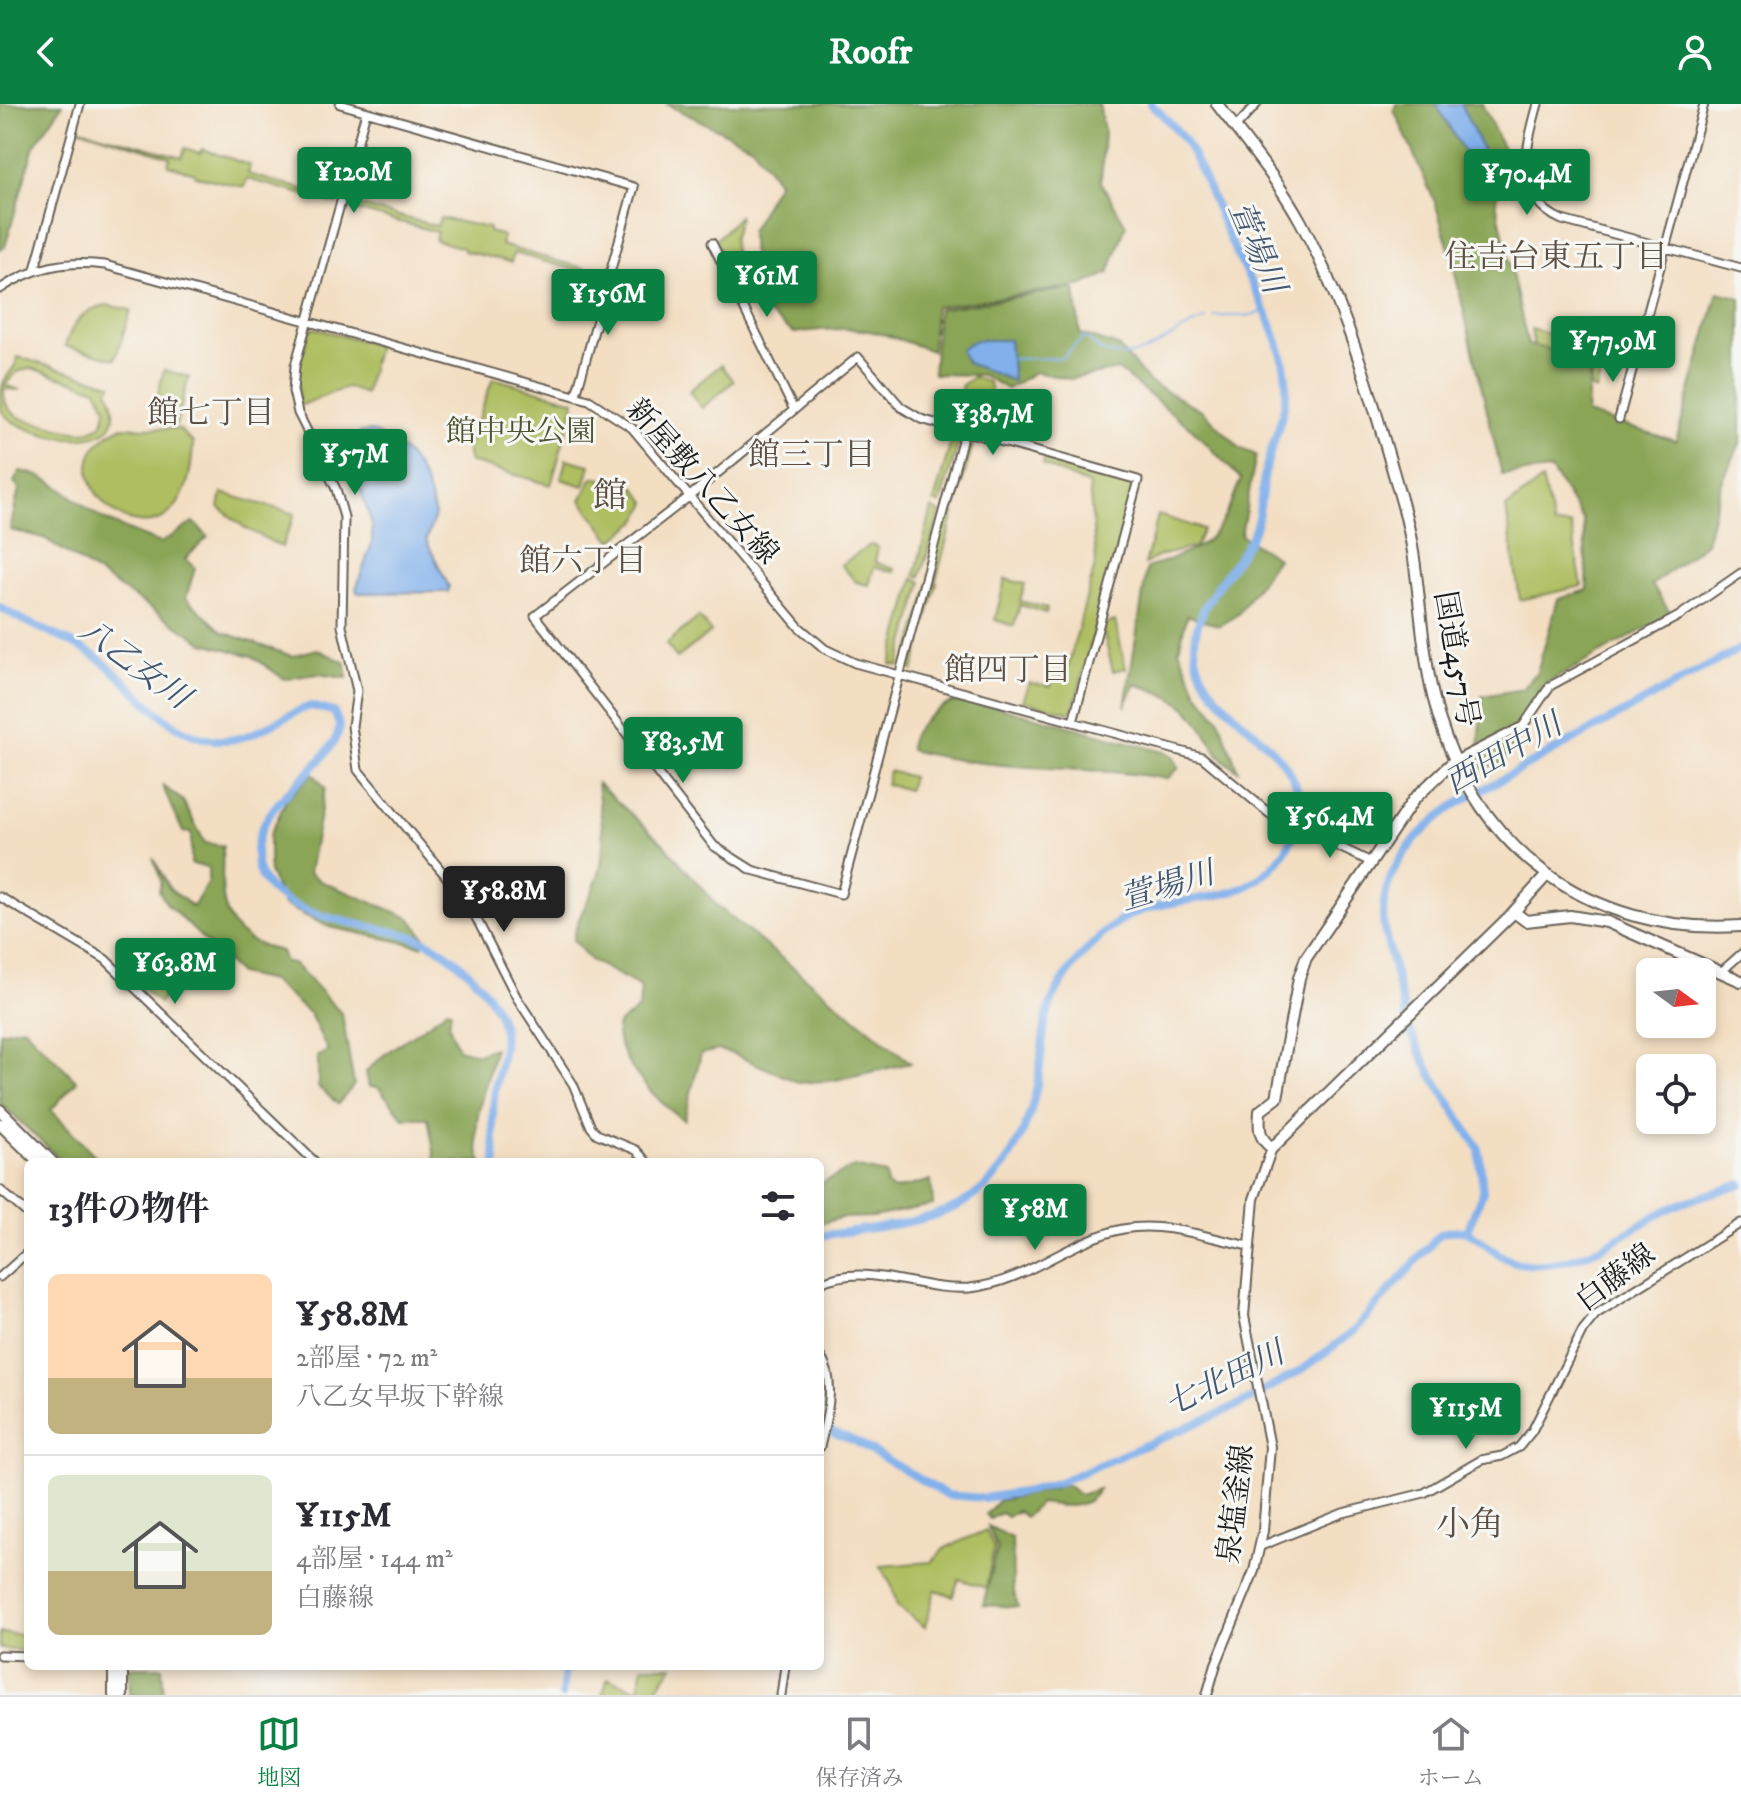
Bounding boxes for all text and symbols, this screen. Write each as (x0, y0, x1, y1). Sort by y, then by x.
icon: back (24, 30, 68, 74)
text: Roofr (829, 30, 912, 75)
icon: person (1673, 30, 1717, 74)
pin: ¥120M (298, 147, 410, 215)
pin: ¥70.4M (1462, 149, 1592, 217)
text: ¥120M (315, 156, 393, 189)
text: ¥70.4M (1482, 158, 1572, 191)
water label: 萱場川 (1219, 196, 1294, 303)
district label: 住吉台東五丁目 (1444, 238, 1668, 278)
pin: ¥61M (720, 251, 814, 319)
text: ¥61M (735, 260, 799, 293)
pin: ¥156M (552, 269, 664, 337)
text: ¥156M (569, 278, 647, 311)
pin: ¥77.9M (1548, 316, 1678, 384)
text: ¥77.9M (1569, 325, 1657, 358)
pin: ¥38.7M (928, 389, 1058, 457)
street label: 新屋敷八乙女線 (618, 392, 786, 572)
district label: 館七丁目 (147, 394, 275, 434)
text: ¥38.7M (952, 398, 1034, 431)
park label: 館中央公園 (446, 414, 596, 451)
pin: ¥57M (308, 429, 402, 497)
district label: 館三丁目 (748, 436, 876, 476)
text: ¥57M (321, 438, 389, 471)
district label: 館 (593, 475, 627, 517)
district label: 館六丁目 (519, 542, 647, 582)
street label: 国道457号 (1425, 588, 1486, 730)
water label: 八乙女川 (70, 611, 200, 720)
district label: 館四丁目 (944, 651, 1072, 691)
water label: 西田中川 (1439, 704, 1572, 804)
pin: ¥83.5M (618, 717, 748, 785)
text: ¥83.5M (642, 726, 724, 759)
pin: ¥56.4M (1265, 792, 1395, 860)
text: ¥56.4M (1285, 801, 1375, 834)
water label: 萱場川 (1116, 853, 1222, 920)
pin: ¥58.8M (439, 866, 569, 934)
text: ¥58.8M (461, 875, 547, 908)
pin: ¥63.8M (110, 938, 240, 1006)
text: ¥63.8M (133, 947, 217, 980)
north arrow (1636, 958, 1716, 1038)
map controls (1636, 958, 1716, 1134)
button: locate (1636, 1054, 1716, 1134)
icon: filters (756, 1184, 800, 1228)
pin: ¥58M (988, 1184, 1082, 1252)
text: 13件の物件 (48, 1189, 209, 1231)
text: ¥58M (1001, 1193, 1069, 1226)
street label: 白藤線 (1569, 1236, 1663, 1320)
text: ¥58.8M (296, 1294, 409, 1336)
icon: home (112, 1306, 208, 1402)
water label: 七北田川 (1159, 1332, 1294, 1426)
text: 2部屋 · 72 m² (296, 1342, 437, 1375)
text: 八乙女早坂下幹線 (296, 1381, 504, 1414)
pin: ¥115M (1410, 1383, 1522, 1451)
text: ¥115M (1429, 1392, 1503, 1425)
street label: 泉塩釜線 (1211, 1442, 1262, 1566)
text: ¥115M (296, 1495, 392, 1537)
district label: 小角 (1436, 1504, 1504, 1546)
icon: home (112, 1507, 208, 1603)
text: 4部屋 · 144 m² (296, 1543, 453, 1576)
text: 白藤線 (296, 1582, 374, 1615)
tab: 地図 (257, 1712, 301, 1792)
tab: 保存済み (815, 1712, 904, 1792)
tab: ホーム (1418, 1712, 1484, 1792)

